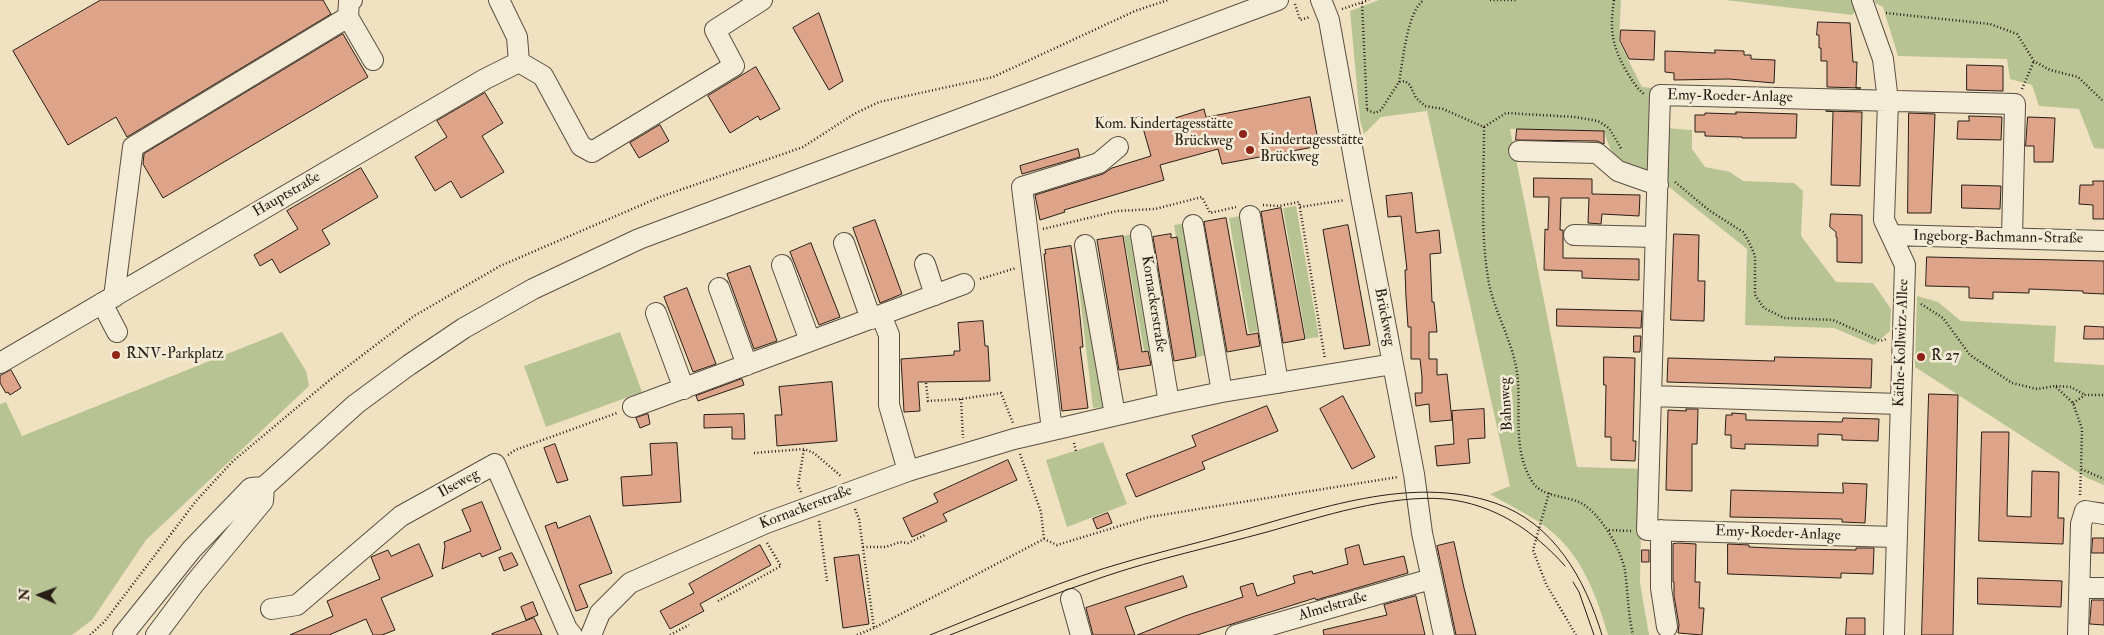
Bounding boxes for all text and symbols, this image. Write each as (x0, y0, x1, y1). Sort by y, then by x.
street label: Emy-Roeder-Anlage (1667, 87, 1793, 107)
place label: Kom. Kindertagesstätte Brückweg (1094, 116, 1233, 151)
marker: Kom. Kindertagesstätte Brückweg (1237, 128, 1249, 140)
place label: Kindertagesstätte Brückweg (1260, 132, 1363, 167)
marker: Kindertagesstätte Brückweg (1244, 144, 1256, 156)
street label: Hauptstraße (250, 169, 324, 221)
street label: Ingeborg-Bachmann-Straße (1913, 228, 2083, 248)
street label: Kornackerstraße (1136, 254, 1170, 354)
street label: Käthe-Kollwitz-Allee (1891, 279, 1913, 407)
street label: Brückweg (1370, 286, 1398, 348)
place label: RNV-Parkplatz (126, 346, 224, 364)
place label: R 27 (1931, 348, 1959, 366)
marker: RNV-Parkplatz (110, 349, 122, 361)
marker: R 27 (1915, 351, 1927, 363)
street label: Bahnweg (1497, 376, 1517, 432)
street label: Ilseweg (435, 465, 483, 503)
street label: Kornackerstraße (757, 482, 855, 534)
street label: Emy-Roeder-Anlage (1715, 523, 1841, 545)
north arrow (15, 570, 65, 620)
text: N (16, 588, 33, 601)
street label: Almelstraße (1296, 589, 1370, 625)

